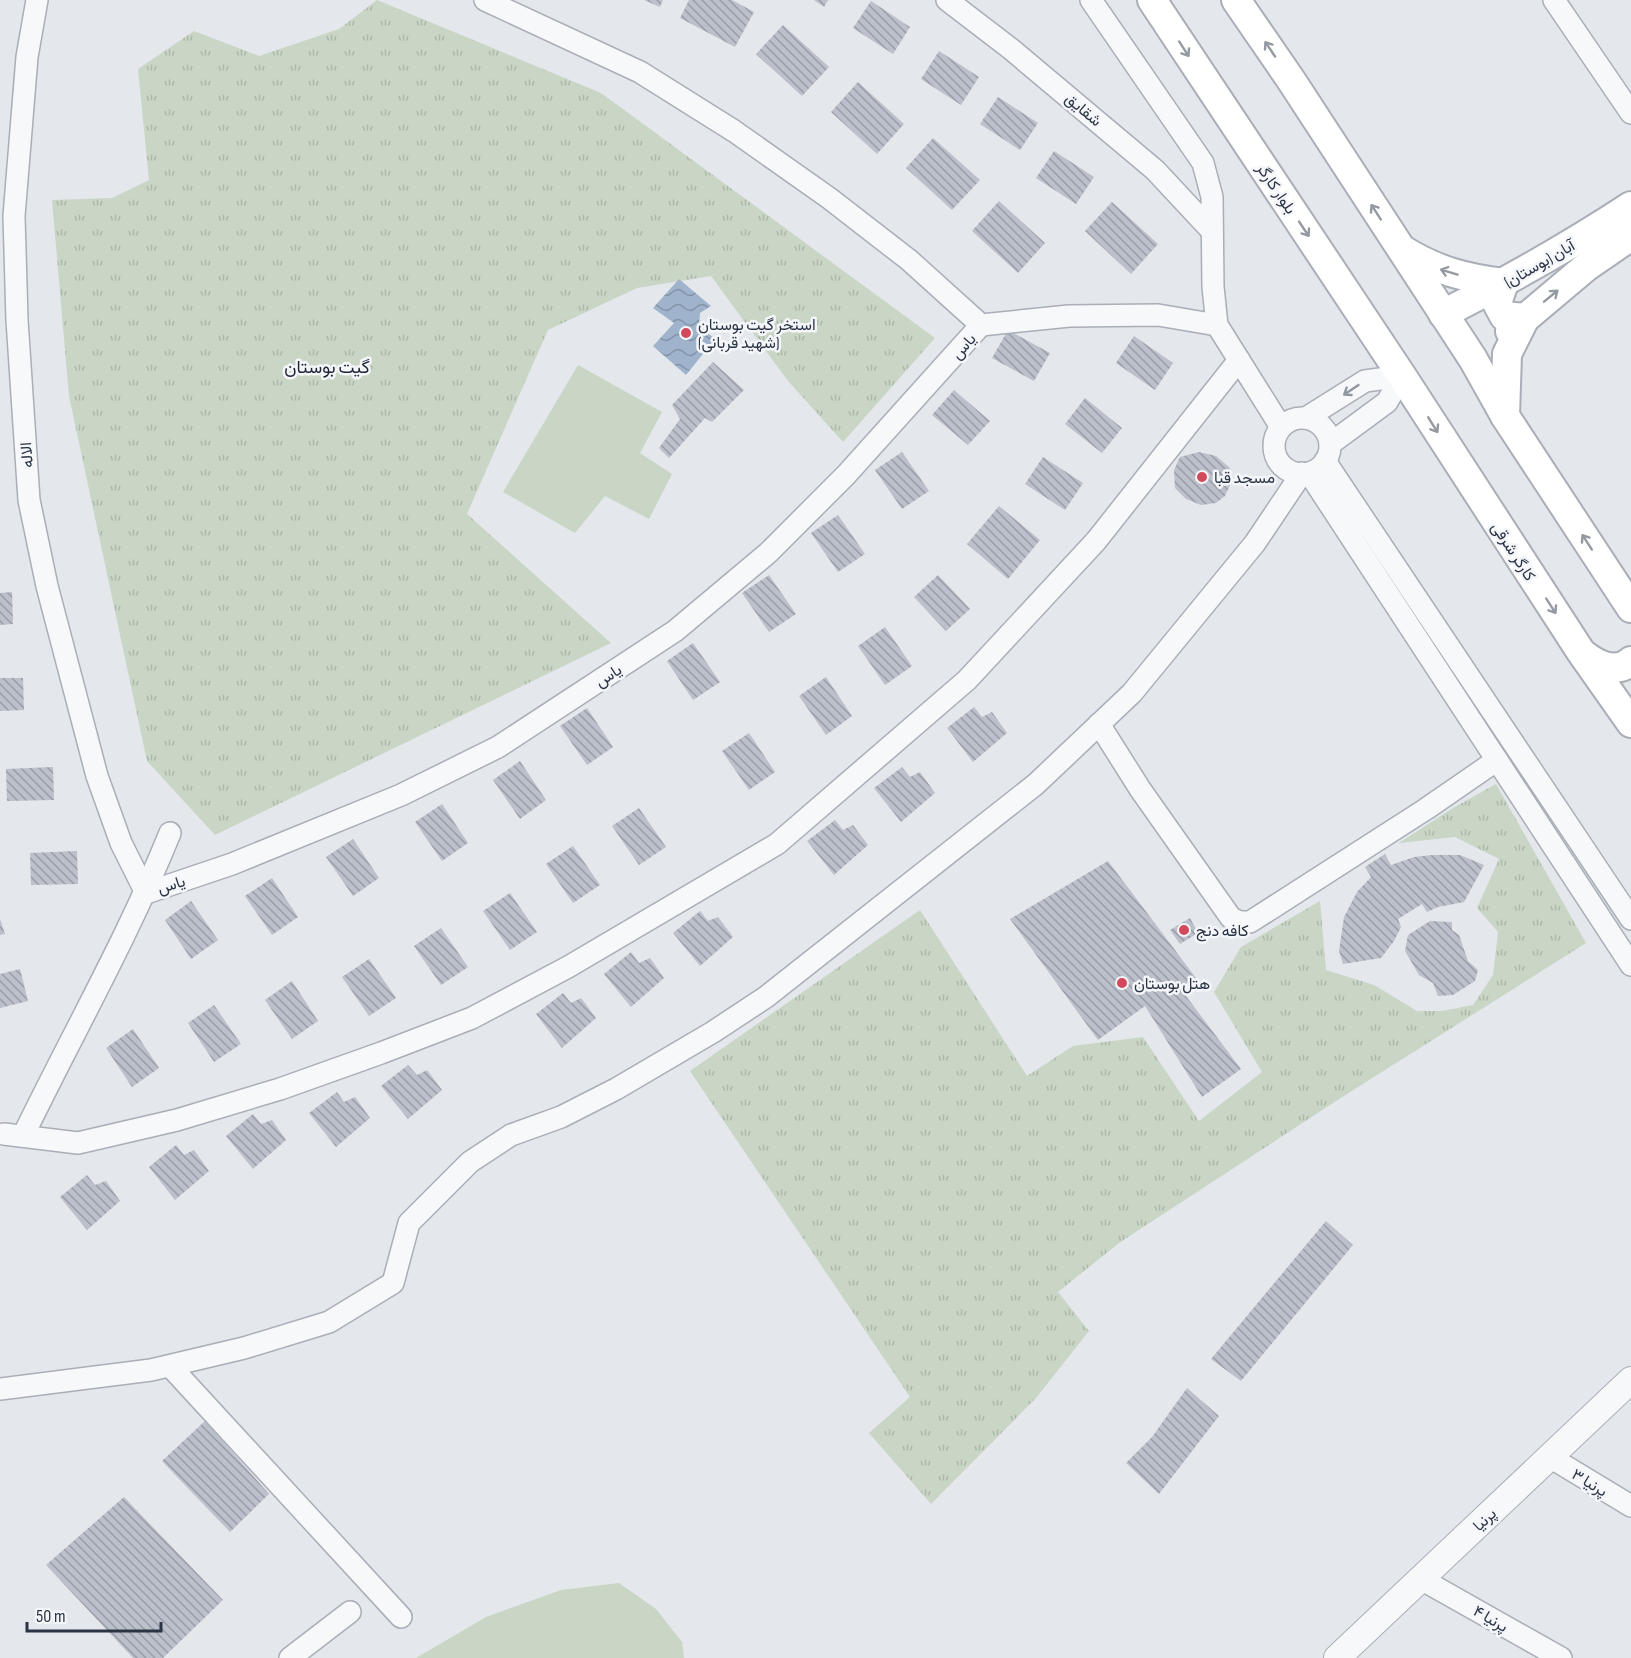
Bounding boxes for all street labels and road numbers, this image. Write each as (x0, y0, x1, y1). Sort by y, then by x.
street label: شقایق (1061, 89, 1105, 131)
street label: بلوار کارگر (1251, 159, 1300, 218)
street label: آبان (بوستان) (1501, 236, 1580, 292)
street label: یاس (948, 330, 981, 364)
street label: الاله (17, 441, 38, 468)
street label: کارگر شرقی (1487, 519, 1539, 585)
street label: یاس (592, 661, 626, 692)
street label: یاس (155, 872, 188, 899)
street label: پرنیا ۳ (1567, 1465, 1611, 1502)
street label: پرنیا (1469, 1505, 1501, 1536)
street label: پرنیا ۴ (1469, 1602, 1511, 1638)

